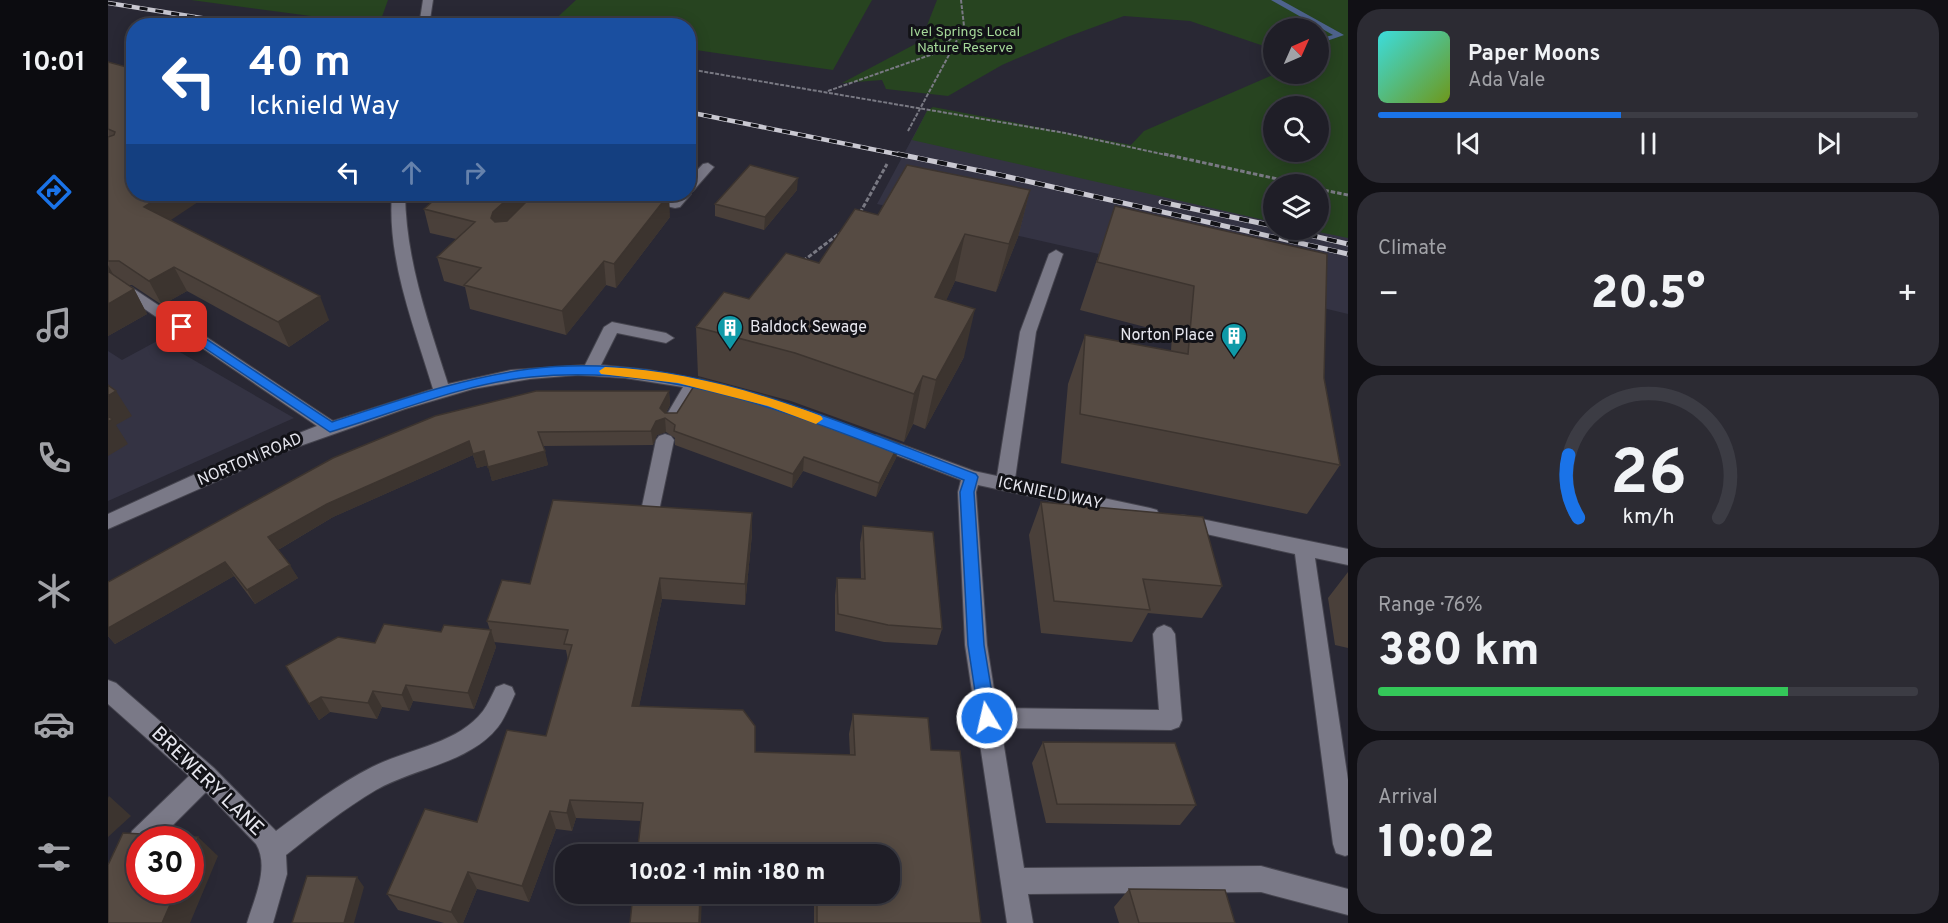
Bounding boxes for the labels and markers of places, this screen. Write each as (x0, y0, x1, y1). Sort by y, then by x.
pin (156, 301, 207, 352)
building icon: Baldock Sewage (715, 313, 745, 351)
place label: Baldock Sewage (750, 318, 867, 338)
building icon: Norton Place (1219, 321, 1249, 359)
place label: Norton Place (1120, 326, 1214, 346)

